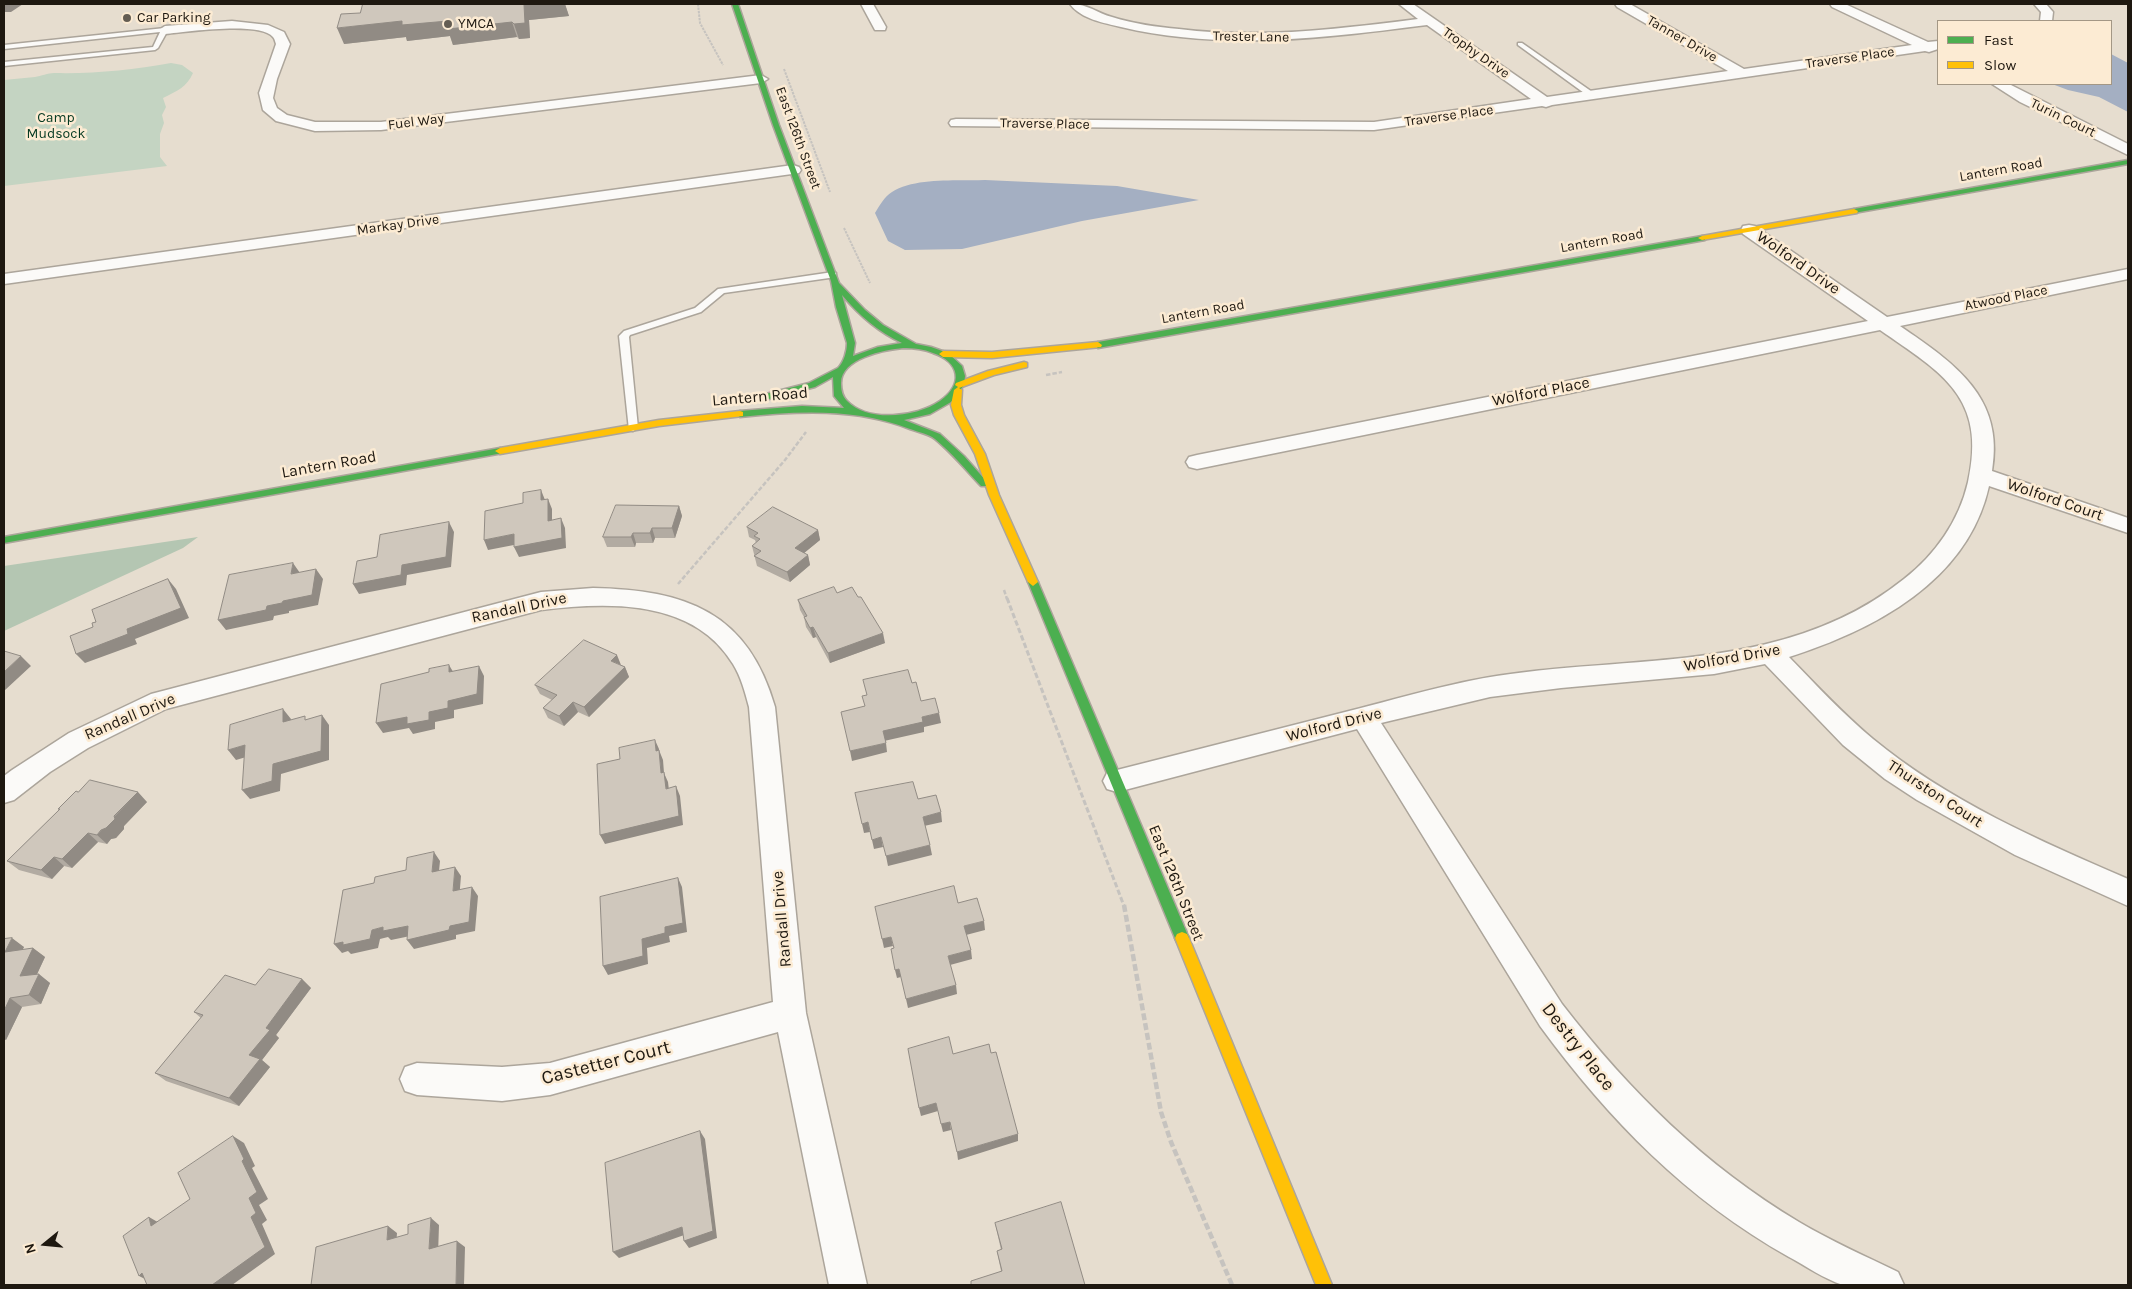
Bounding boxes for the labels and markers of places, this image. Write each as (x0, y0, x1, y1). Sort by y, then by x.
place label: Car Parking (137, 10, 211, 26)
marker: Car Parking (121, 12, 133, 24)
place label: YMCA (458, 16, 494, 32)
marker: YMCA (442, 18, 454, 30)

